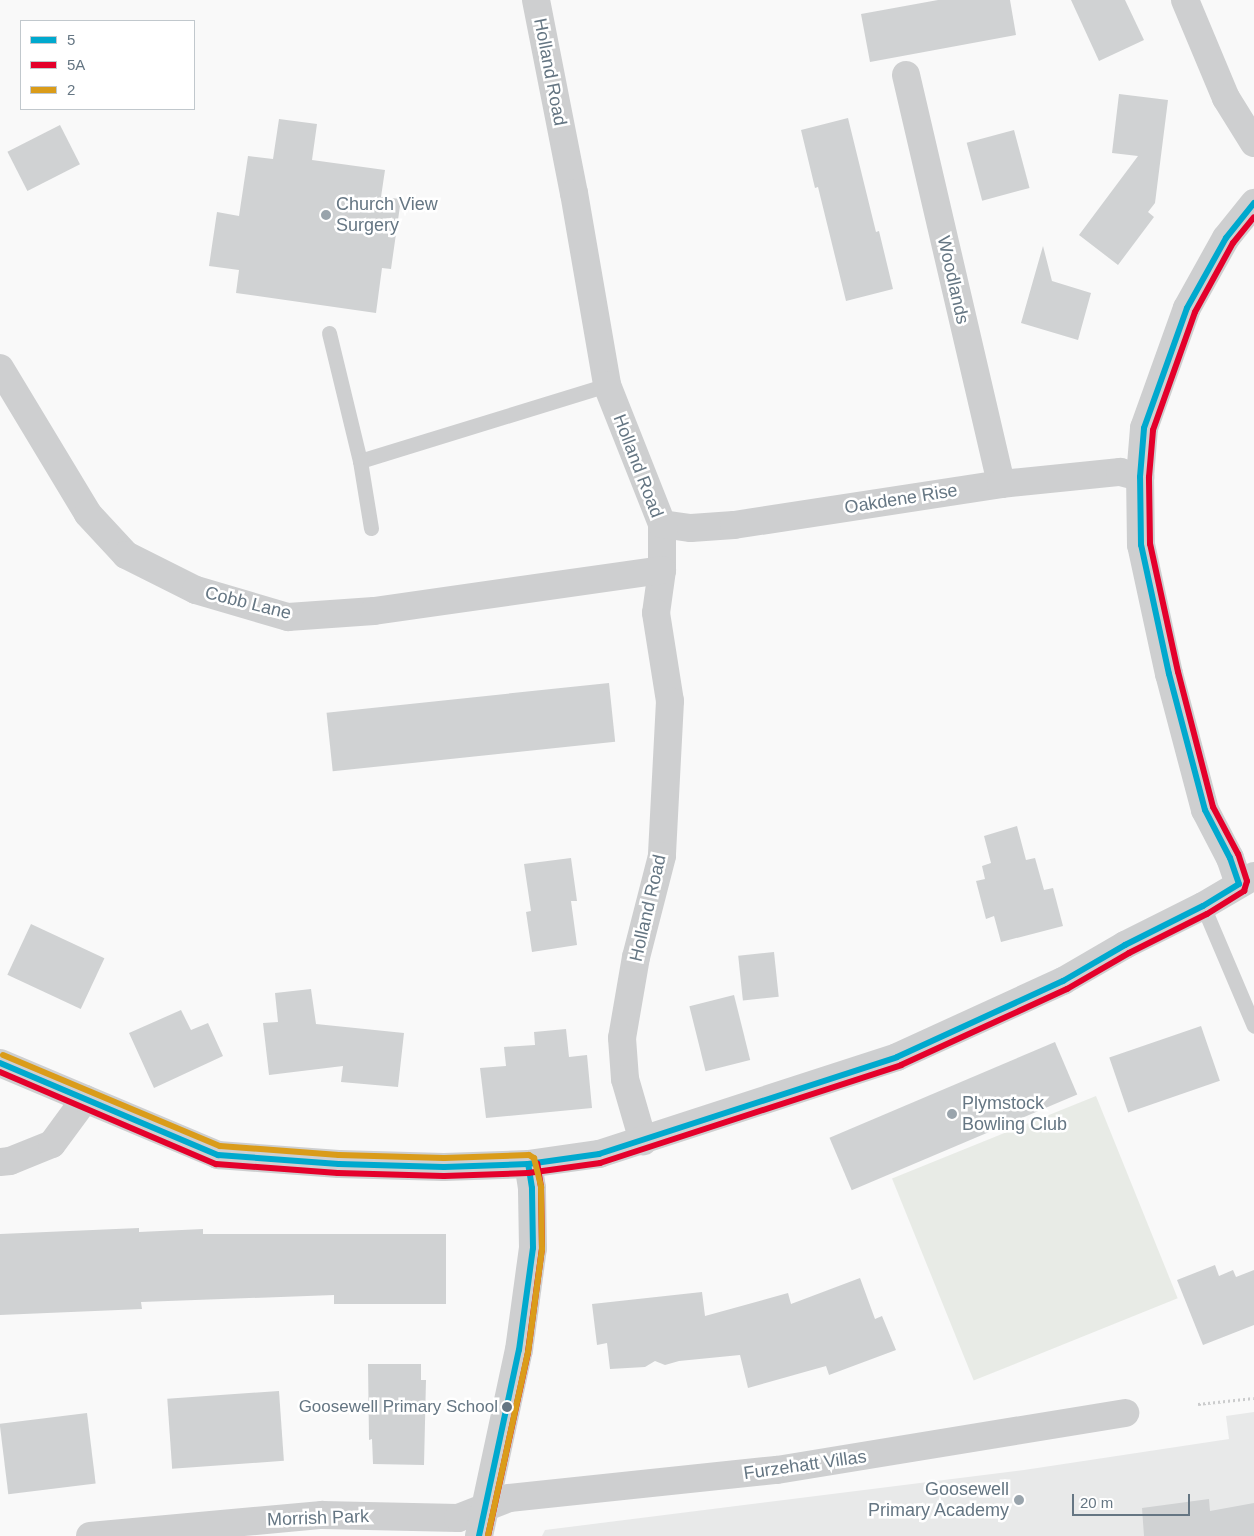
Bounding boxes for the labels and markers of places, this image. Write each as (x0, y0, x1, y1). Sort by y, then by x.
place label: Church View Surgery (336, 194, 438, 236)
marker: Church View Surgery (320, 209, 332, 221)
place label: Plymstock Bowling Club (962, 1093, 1067, 1136)
marker: Plymstock Bowling Club (946, 1108, 958, 1120)
place label: Goosewell Primary School (299, 1397, 498, 1417)
marker: Goosewell Primary School (502, 1402, 512, 1412)
place label: Goosewell Primary Academy (867, 1479, 1009, 1522)
marker: Goosewell Primary Academy (1013, 1494, 1025, 1506)

